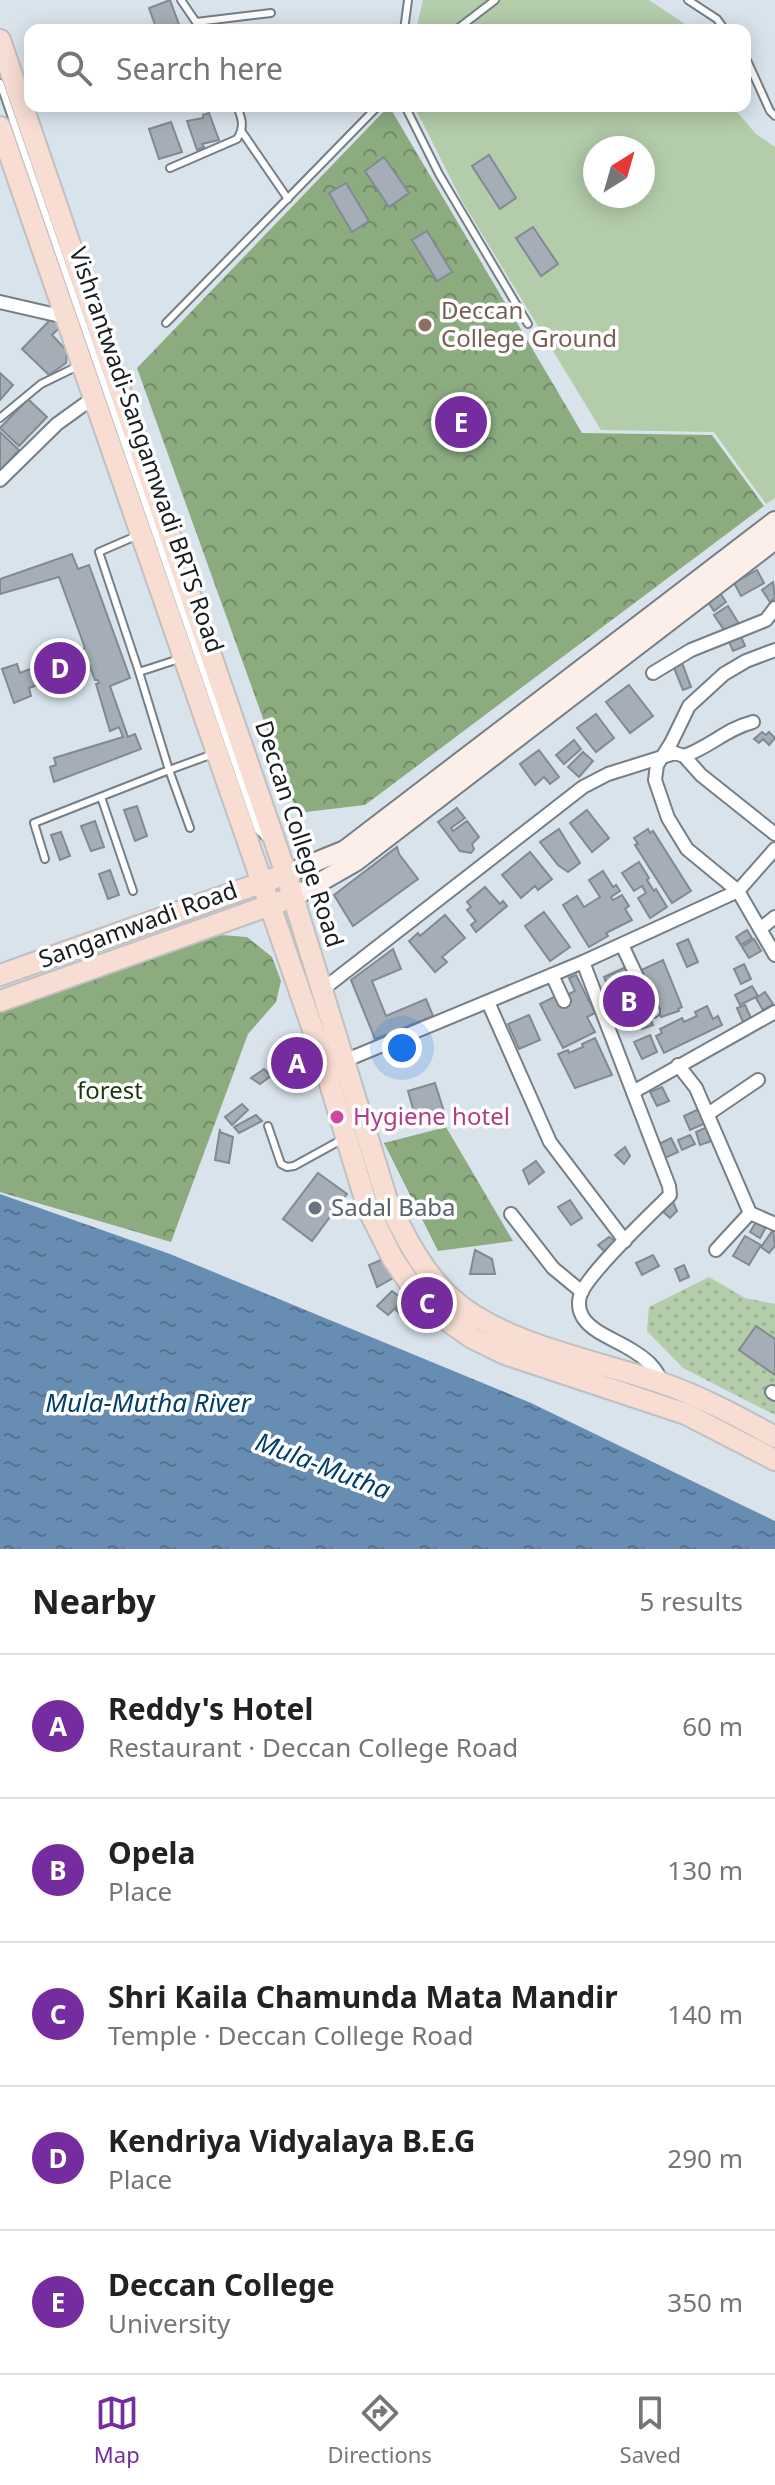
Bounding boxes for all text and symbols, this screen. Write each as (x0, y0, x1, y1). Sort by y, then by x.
search box (24, 24, 751, 112)
icon: search (52, 46, 96, 90)
text: Search here (116, 48, 283, 89)
north arrow (583, 136, 655, 208)
street label: Vishrantwadi-Sangamwadi BRTS Road (62, 242, 233, 657)
place label: Deccan College Ground (441, 293, 617, 354)
marker: Deccan College Ground (416, 316, 434, 334)
pin: E (435, 392, 487, 452)
pin: D (34, 638, 86, 698)
street label: Deccan College Road (248, 716, 353, 951)
street label: Sangamwadi Road (33, 872, 241, 975)
pin: B (603, 971, 655, 1031)
your location (382, 1028, 422, 1068)
pin: A (271, 1033, 323, 1093)
park label: forest (77, 1073, 143, 1106)
place label: Hygiene hotel (353, 1099, 510, 1132)
marker: Hygiene hotel (328, 1108, 346, 1126)
place label: Sadal Baba (331, 1190, 456, 1223)
marker: Sadal Baba (306, 1199, 324, 1217)
pin: C (401, 1273, 453, 1333)
water label: Mula-Mutha River (45, 1384, 253, 1420)
water label: Mula-Mutha (251, 1423, 396, 1507)
text: Nearby (32, 1578, 156, 1624)
text: 5 results (639, 1583, 743, 1619)
text: Reddy's Hotel (108, 1688, 313, 1729)
text: A (49, 1708, 67, 1744)
text: 60 m (682, 1708, 743, 1744)
text: Restaurant · Deccan College Road (108, 1729, 518, 1765)
text: Opela (108, 1832, 196, 1873)
text: B (49, 1852, 67, 1888)
text: 130 m (667, 1852, 743, 1888)
text: Place (108, 1873, 172, 1909)
text: Shri Kaila Chamunda Mata Mandir (108, 1976, 618, 2017)
text: C (50, 1996, 66, 2032)
text: 140 m (667, 1996, 743, 2032)
text: Temple · Deccan College Road (108, 2017, 474, 2053)
text: Kendriya Vidyalaya B.E.G (108, 2120, 475, 2161)
text: D (48, 2140, 68, 2176)
text: 290 m (667, 2140, 743, 2176)
text: Place (108, 2161, 172, 2197)
text: Deccan College (108, 2264, 335, 2305)
text: E (51, 2284, 65, 2320)
text: 350 m (667, 2284, 743, 2320)
text: University (108, 2305, 230, 2341)
tab: Map (94, 2391, 140, 2469)
tab: Directions (327, 2391, 432, 2469)
tab: Saved (620, 2391, 681, 2469)

